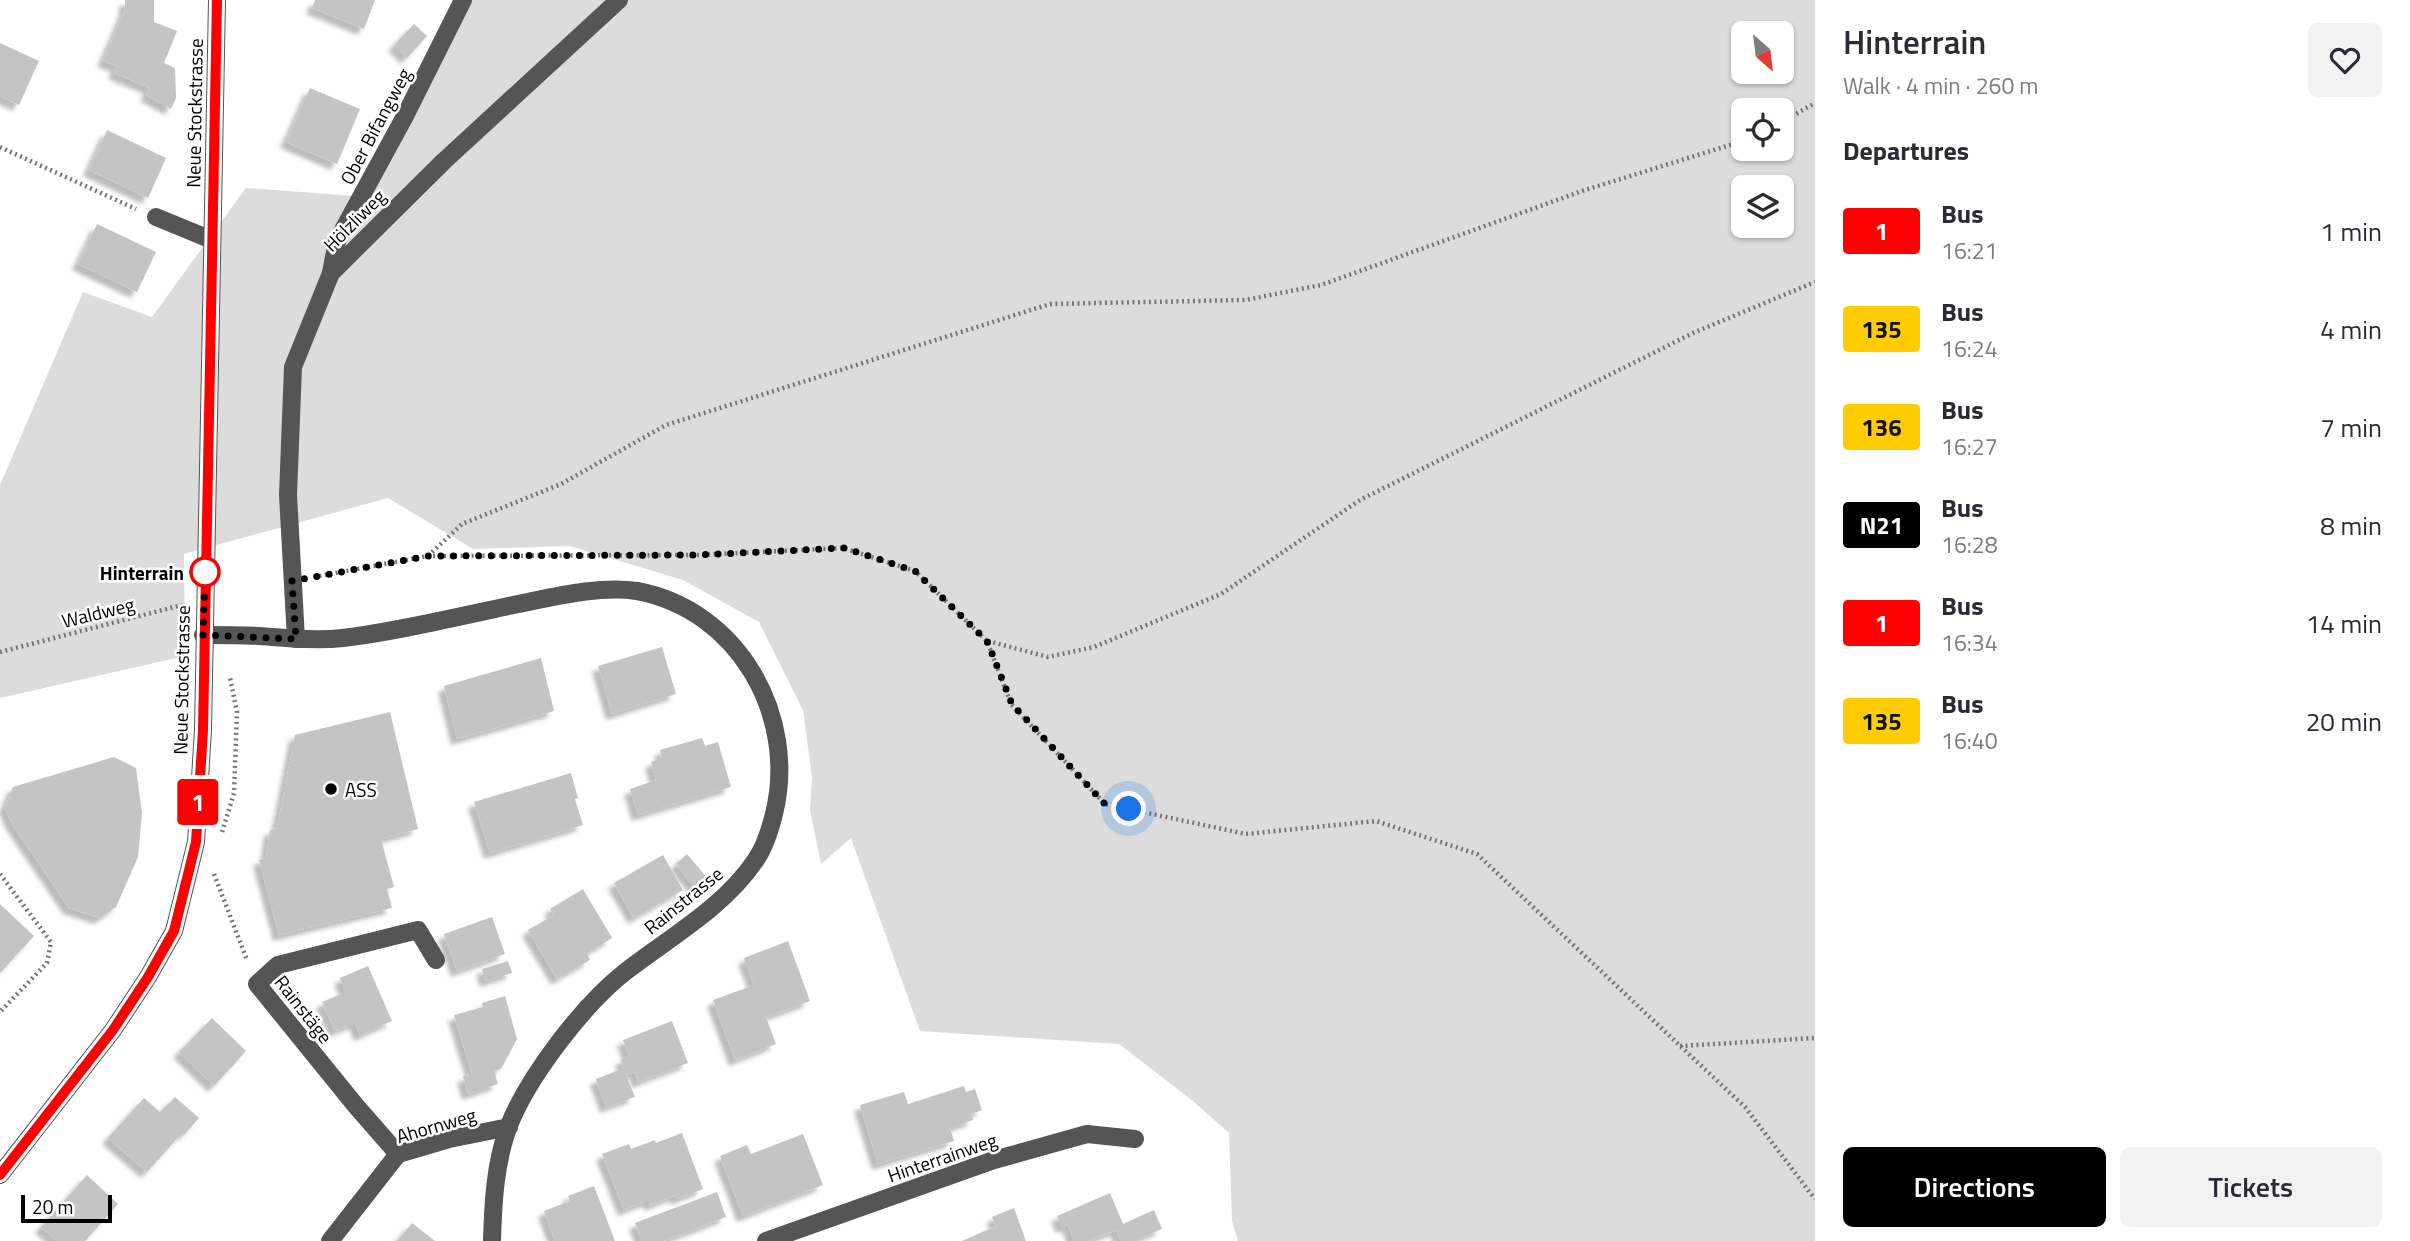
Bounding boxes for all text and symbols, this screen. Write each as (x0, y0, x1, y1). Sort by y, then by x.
text: Hinterrain (1843, 17, 1986, 67)
north arrow (1731, 21, 1794, 84)
map controls (1731, 21, 1794, 238)
button: heart (2308, 23, 2382, 97)
street label: Neue Stockstrasse (178, 38, 210, 188)
street label: Ober Bifangweg (332, 62, 418, 189)
text: Walk · 4 min · 260 m (1843, 68, 2039, 103)
button: locate (1731, 98, 1794, 161)
text: Departures (1843, 131, 1969, 170)
button: layers (1731, 175, 1794, 238)
street label: Hölzliweg (316, 182, 392, 258)
text: Bus (1941, 194, 1983, 233)
text: 1 min (2320, 212, 2382, 251)
text: 1 (1875, 213, 1888, 249)
text: 16:21 (1941, 233, 1998, 268)
text: Bus (1941, 292, 1983, 331)
text: 4 min (2320, 310, 2382, 349)
text: 135 (1861, 311, 1902, 347)
text: 16:24 (1941, 331, 1998, 366)
text: Bus (1941, 390, 1983, 429)
text: 7 min (2320, 408, 2382, 447)
text: 136 (1861, 409, 1902, 445)
text: 16:27 (1941, 429, 1998, 464)
text: Bus (1941, 488, 1983, 527)
text: 8 min (2320, 506, 2382, 545)
text: N21 (1860, 507, 1903, 543)
text: 16:28 (1941, 527, 1998, 562)
marker: Hinterrain (190, 557, 220, 587)
place label: Hinterrain (100, 558, 184, 587)
text: Bus (1941, 586, 1983, 625)
street label: Waldweg (58, 589, 138, 635)
text: 14 min (2306, 604, 2382, 643)
street label: Neue Stockstrasse (165, 605, 197, 755)
text: 1 (1875, 605, 1888, 641)
text: 16:34 (1941, 625, 1998, 660)
text: Bus (1941, 684, 1983, 723)
text: 20 min (2306, 702, 2382, 741)
text: 135 (1861, 703, 1902, 739)
text: 16:40 (1941, 723, 1998, 758)
place label: ASS (345, 775, 377, 804)
line badge: 1 (175, 779, 221, 825)
marker: ASS (323, 781, 339, 797)
text: 1 (191, 784, 205, 820)
your location (1111, 791, 1146, 826)
street label: Rainstrasse (637, 859, 729, 941)
street label: Rainstäge (268, 969, 340, 1049)
street label: Ahornweg (393, 1100, 480, 1150)
street label: Hinterrainweg (883, 1125, 1001, 1189)
button: Directions (1843, 1147, 2106, 1227)
button: Tickets (2120, 1147, 2382, 1227)
scale bar (21, 1192, 112, 1224)
text: 20 m (32, 1192, 73, 1221)

